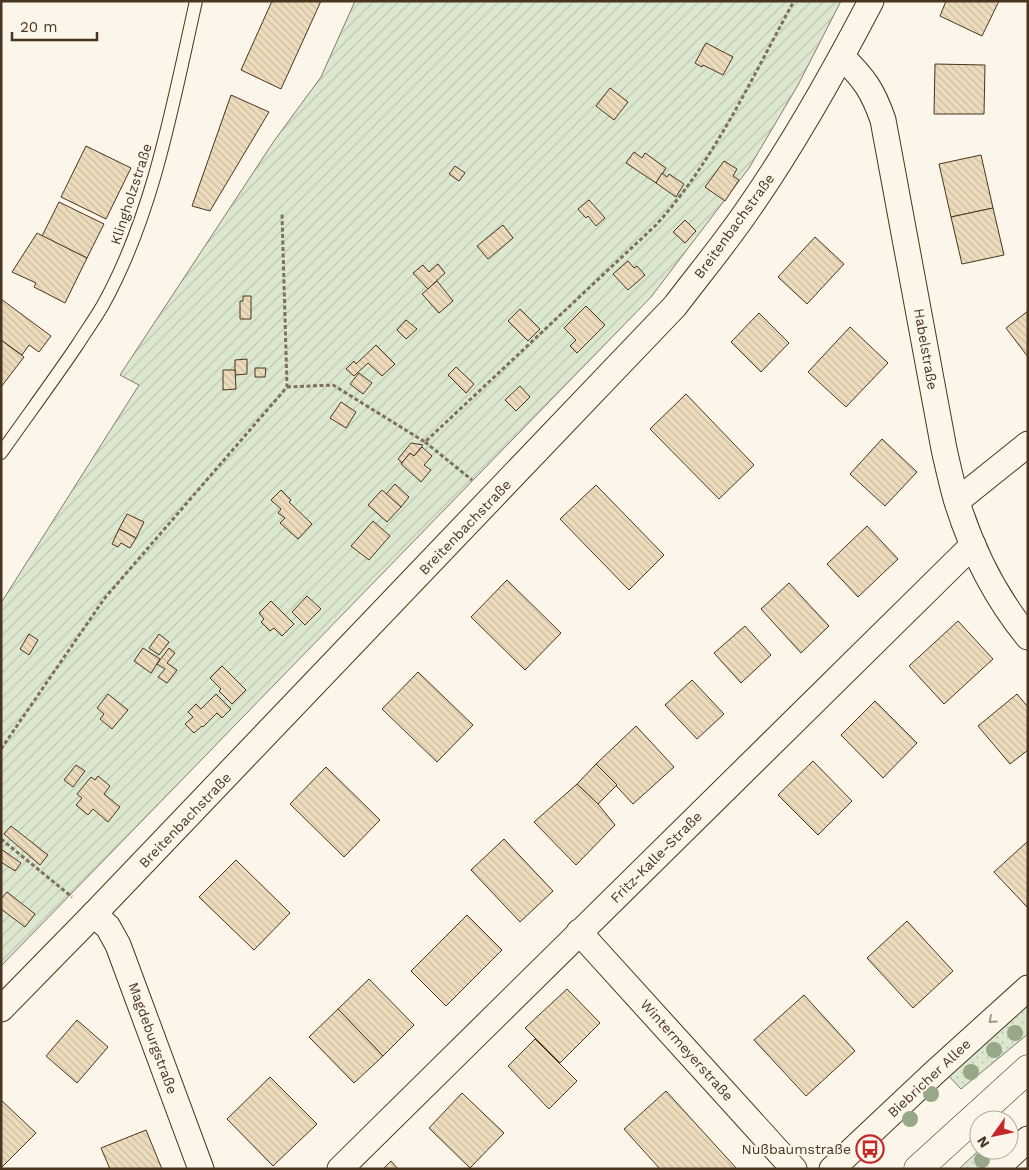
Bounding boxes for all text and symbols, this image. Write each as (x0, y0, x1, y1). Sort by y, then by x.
scale bar (12, 10, 98, 42)
text: 20 m (20, 18, 58, 36)
street label: Klingholzstraße (107, 141, 155, 247)
street label: Breitenbachstraße (691, 170, 777, 282)
street label: Habelstraße (911, 307, 941, 391)
street label: Breitenbachstraße (416, 476, 514, 578)
street label: Breitenbachstraße (136, 769, 234, 871)
street label: Fritz-Kalle-Straße (607, 808, 705, 906)
street label: Magdeburgstraße (125, 980, 181, 1096)
street label: Wintermeyerstraße (637, 996, 737, 1104)
one-way arrow (988, 1014, 997, 1023)
street label: Biebricher Allee (884, 1036, 974, 1120)
north arrow (969, 1110, 1019, 1160)
text: N (974, 1133, 993, 1151)
bus stop icon: Nußbaumstraße (855, 1134, 885, 1164)
place label: Nußbaumstraße (741, 1141, 851, 1157)

